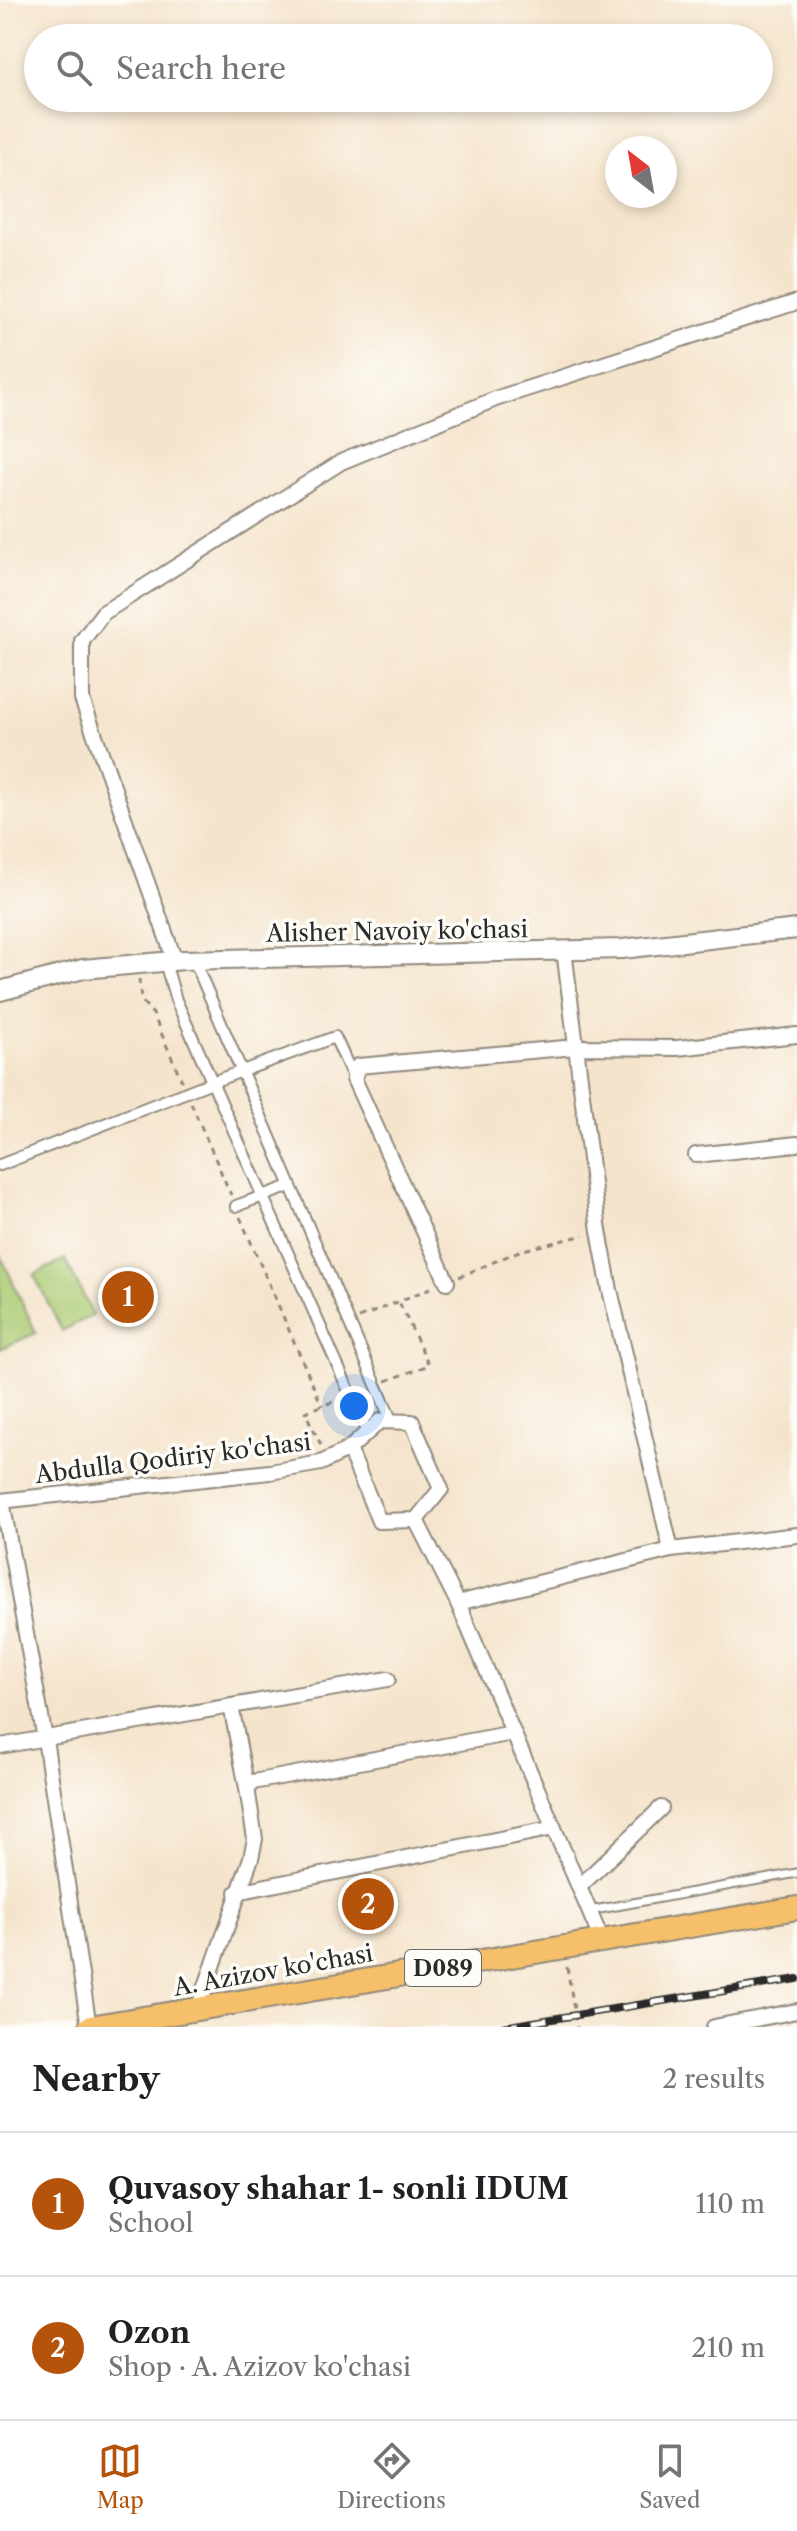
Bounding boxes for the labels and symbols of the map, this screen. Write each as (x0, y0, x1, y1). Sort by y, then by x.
north arrow (605, 136, 677, 208)
street label: Alisher Navoiy ko'chasi (265, 914, 528, 948)
pin: 1 (102, 1267, 154, 1327)
your location (334, 1386, 374, 1426)
street label: Abdulla Qodiriy ko'chasi (32, 1427, 313, 1489)
pin: 2 (342, 1874, 394, 1934)
street label: A. Azizov ko'chasi (170, 1938, 375, 2002)
road number: D089 (405, 1950, 481, 1986)

